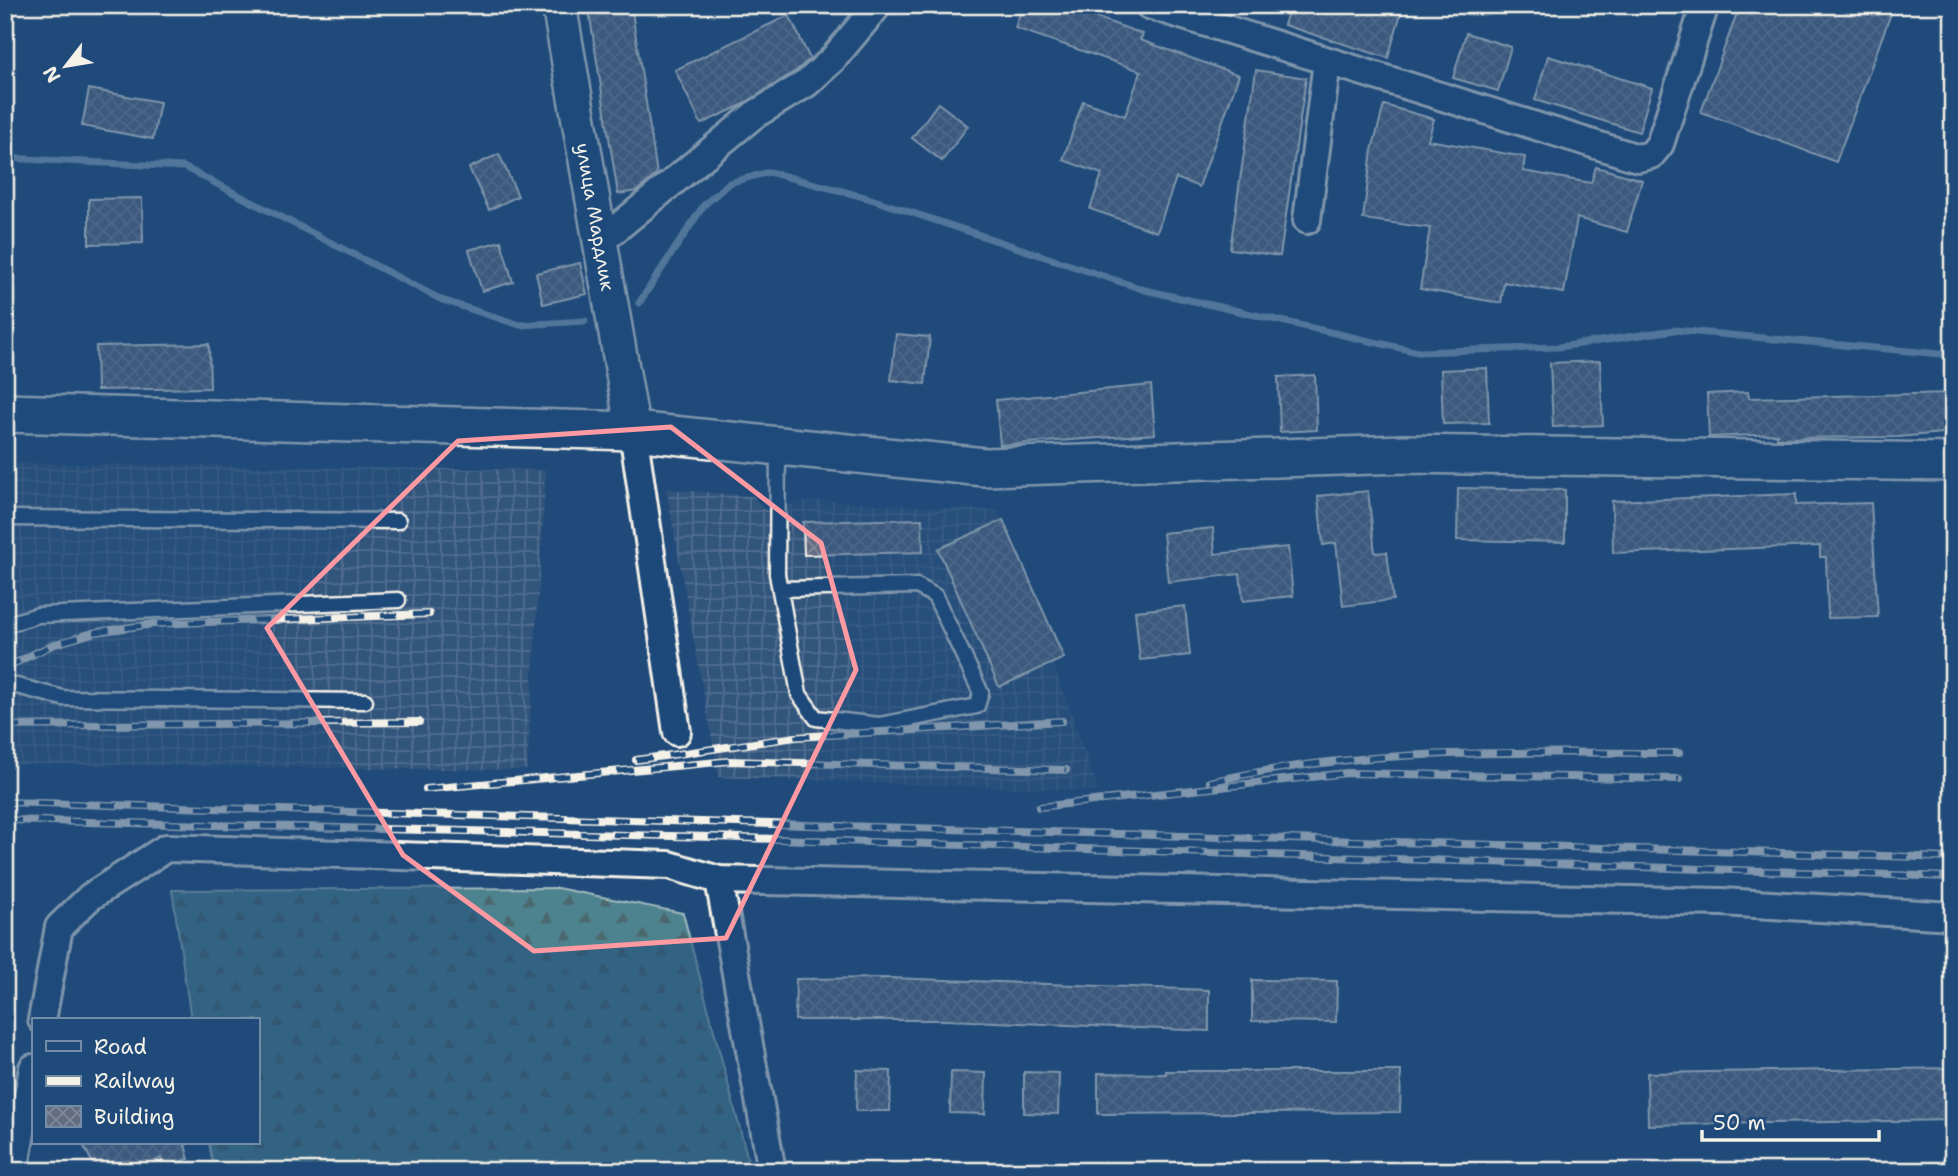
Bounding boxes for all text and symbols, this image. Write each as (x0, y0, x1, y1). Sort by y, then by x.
north arrow (32, 32, 102, 102)
text: N (37, 62, 66, 87)
street label: улица Мардлик (570, 141, 620, 293)
legend (32, 1018, 259, 1144)
text: Road (94, 1033, 147, 1061)
text: Railway (94, 1067, 176, 1095)
scale bar (1702, 1099, 1879, 1143)
text: Building (94, 1103, 174, 1131)
text: 50 m (1713, 1109, 1766, 1137)

